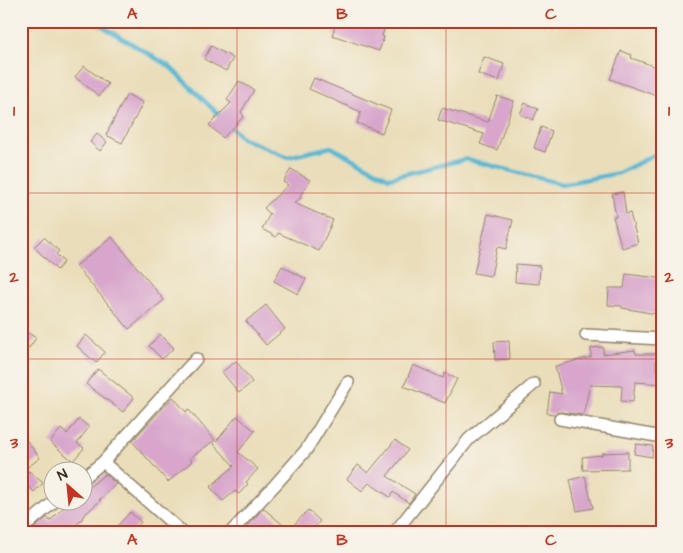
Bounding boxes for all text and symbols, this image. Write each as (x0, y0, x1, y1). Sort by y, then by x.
text: A (127, 3, 138, 25)
text: B (336, 3, 348, 25)
text: C (545, 3, 557, 25)
text: 1 (13, 100, 16, 122)
text: 1 (668, 100, 671, 122)
text: 2 (8, 266, 19, 288)
text: 2 (663, 266, 674, 288)
text: 3 (9, 432, 19, 454)
text: 3 (664, 432, 674, 454)
north arrow (42, 460, 92, 510)
text: N (54, 464, 71, 486)
text: A (127, 529, 138, 551)
text: B (336, 529, 348, 551)
text: C (545, 529, 557, 551)

